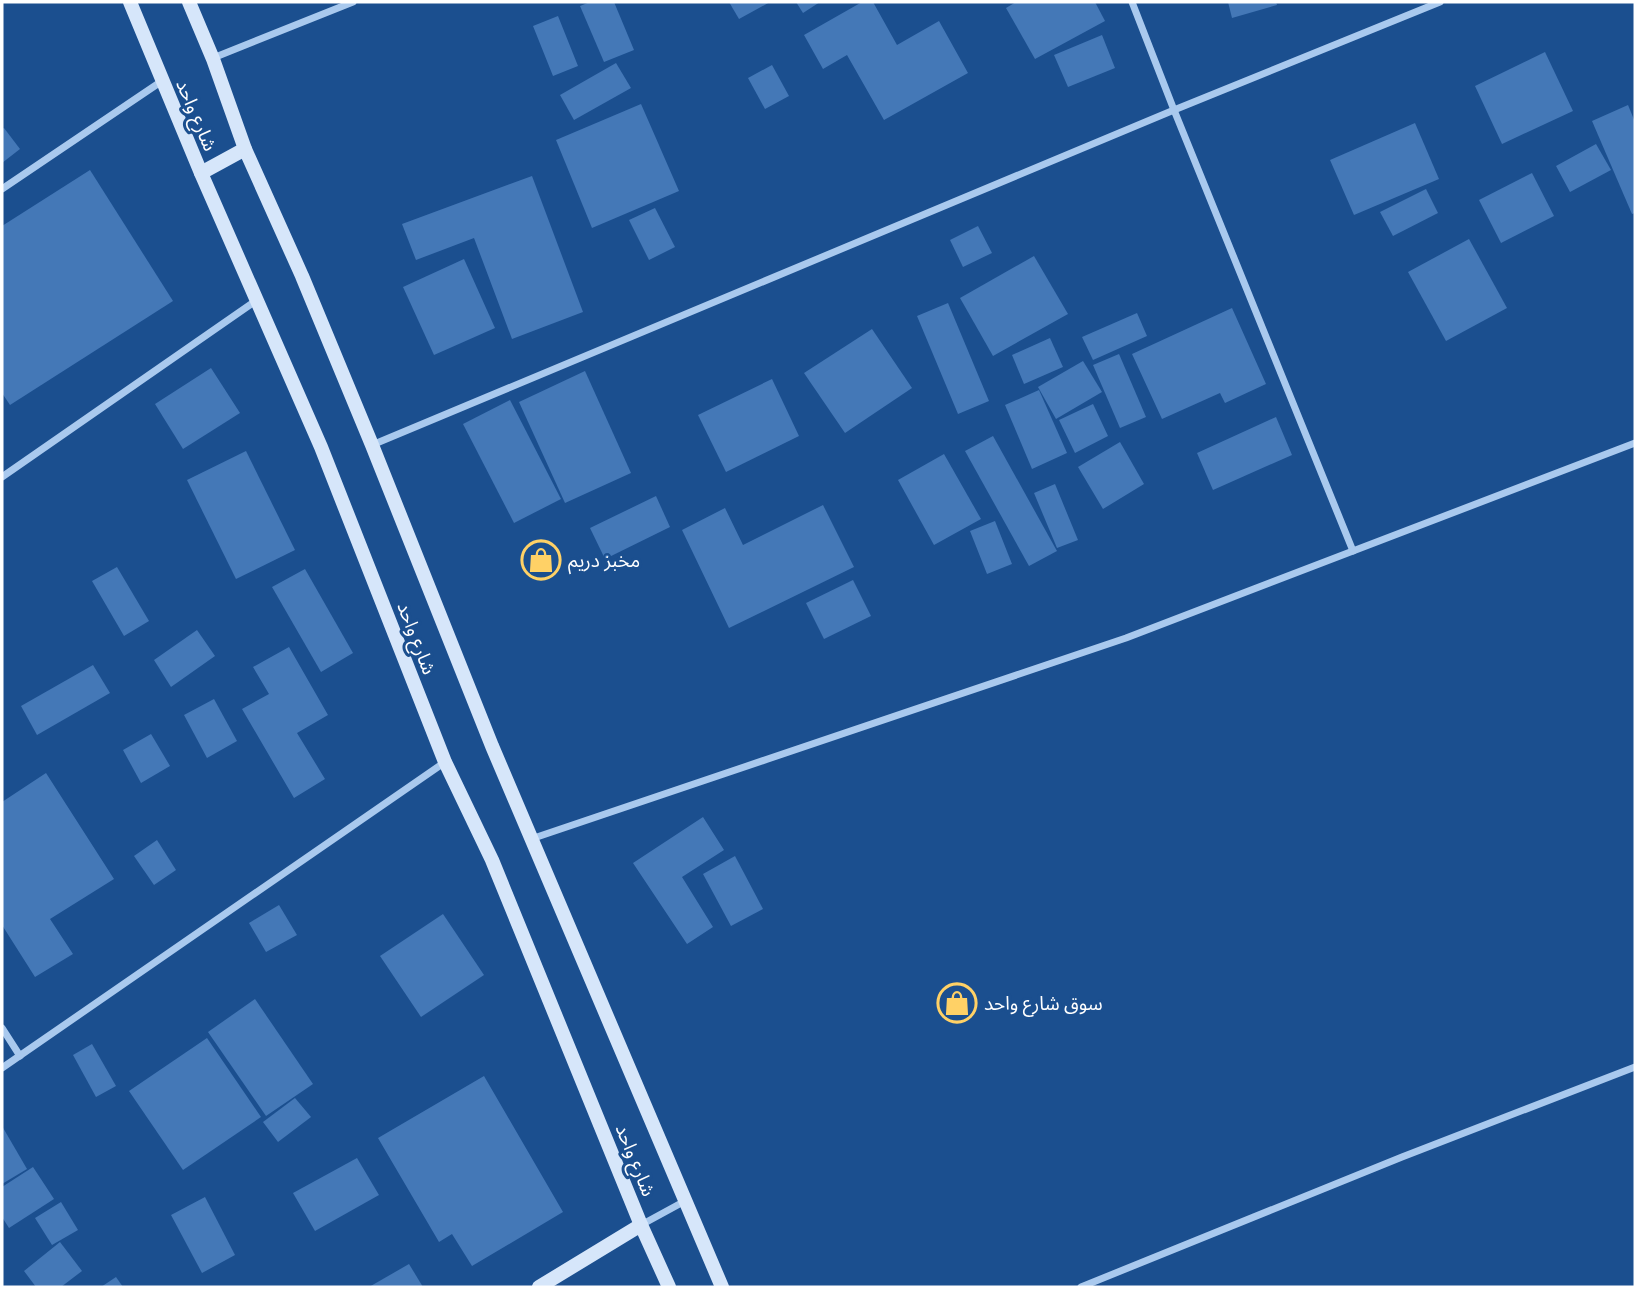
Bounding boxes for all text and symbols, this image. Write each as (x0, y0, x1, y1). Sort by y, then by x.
street label: شارع واحد (169, 76, 222, 155)
shop icon: مخبز دريم (520, 539, 562, 581)
place label: مخبز دريم (568, 549, 640, 575)
street label: شارع واحد (390, 599, 441, 678)
shop icon: سوق شارع واحد (936, 982, 978, 1024)
place label: سوق شارع واحد (984, 992, 1103, 1017)
street label: شارع واحد (609, 1121, 660, 1200)

